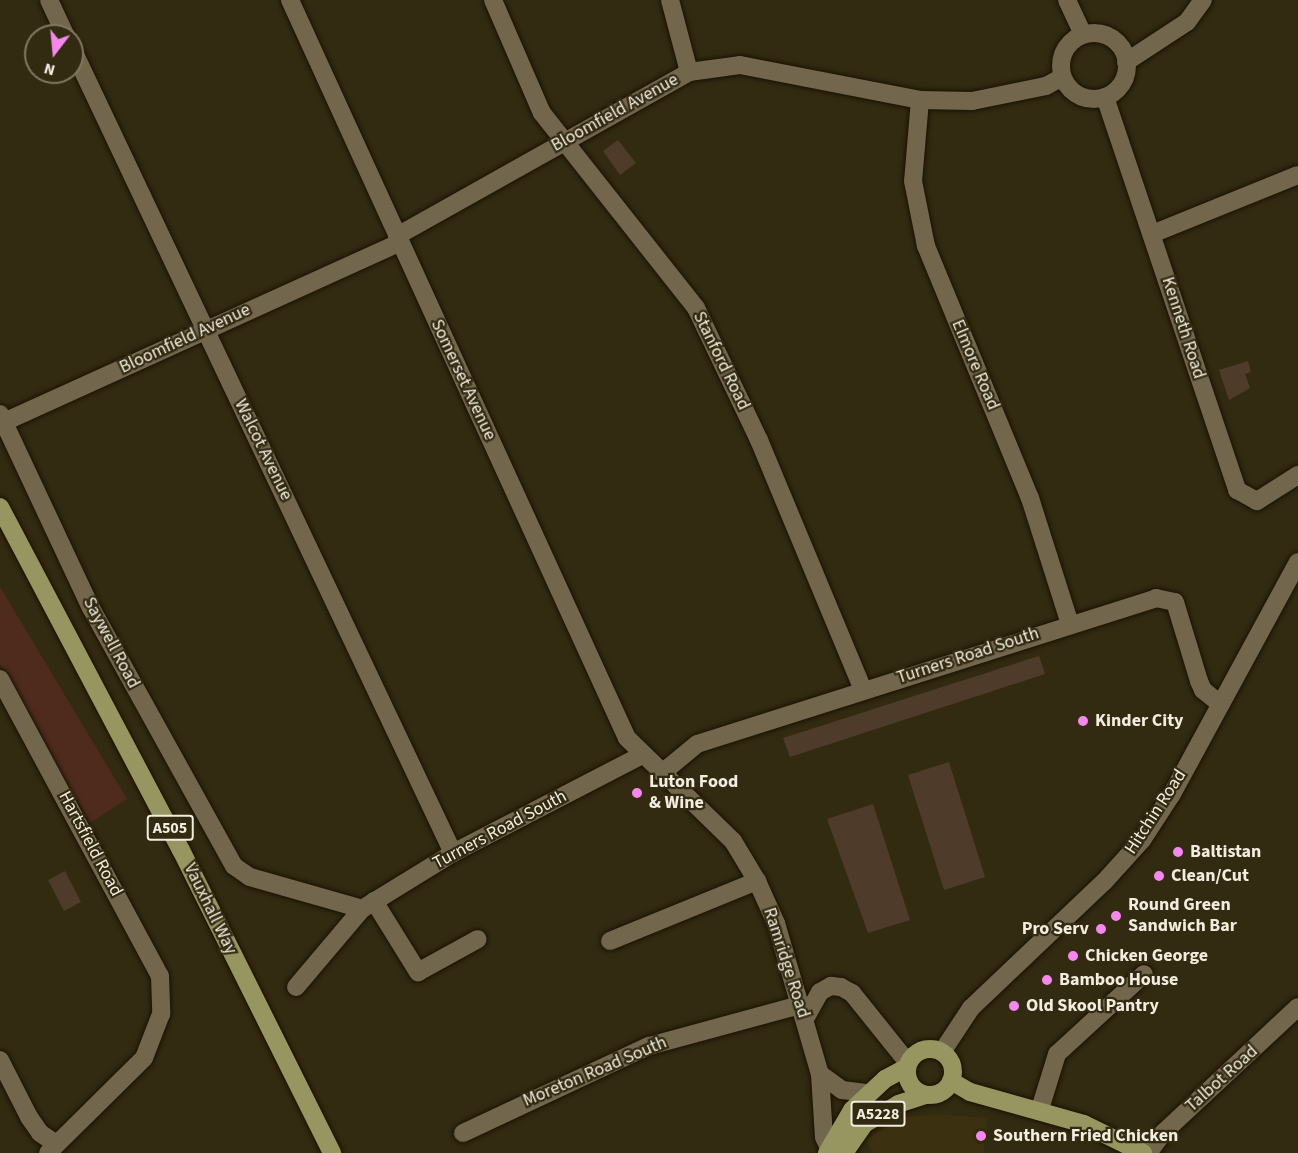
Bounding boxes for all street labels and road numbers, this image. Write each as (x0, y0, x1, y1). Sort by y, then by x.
street label: Bloomfield Avenue (548, 69, 682, 157)
street label: Kenneth Road (1156, 274, 1210, 382)
street label: Bloomfield Avenue (116, 299, 254, 379)
street label: Stanford Road (688, 308, 754, 414)
street label: Somerset Avenue (426, 316, 500, 444)
street label: Elmore Road (946, 317, 1004, 413)
street label: Walcot Avenue (229, 396, 297, 504)
street label: Saywell Road (78, 594, 144, 692)
street label: Turners Road South (894, 623, 1042, 689)
street label: Hitchin Road (1121, 766, 1191, 858)
street label: Turners Road South (429, 786, 571, 874)
street label: Hartsfield Road (53, 788, 127, 900)
road number: A505 (146, 815, 194, 841)
street label: Vauxhall Way (179, 860, 241, 958)
street label: Ramridge Road (758, 905, 814, 1021)
street label: Moreton Road South (520, 1032, 670, 1112)
street label: Talbot Road (1181, 1041, 1263, 1117)
road number: A5228 (850, 1101, 906, 1127)

